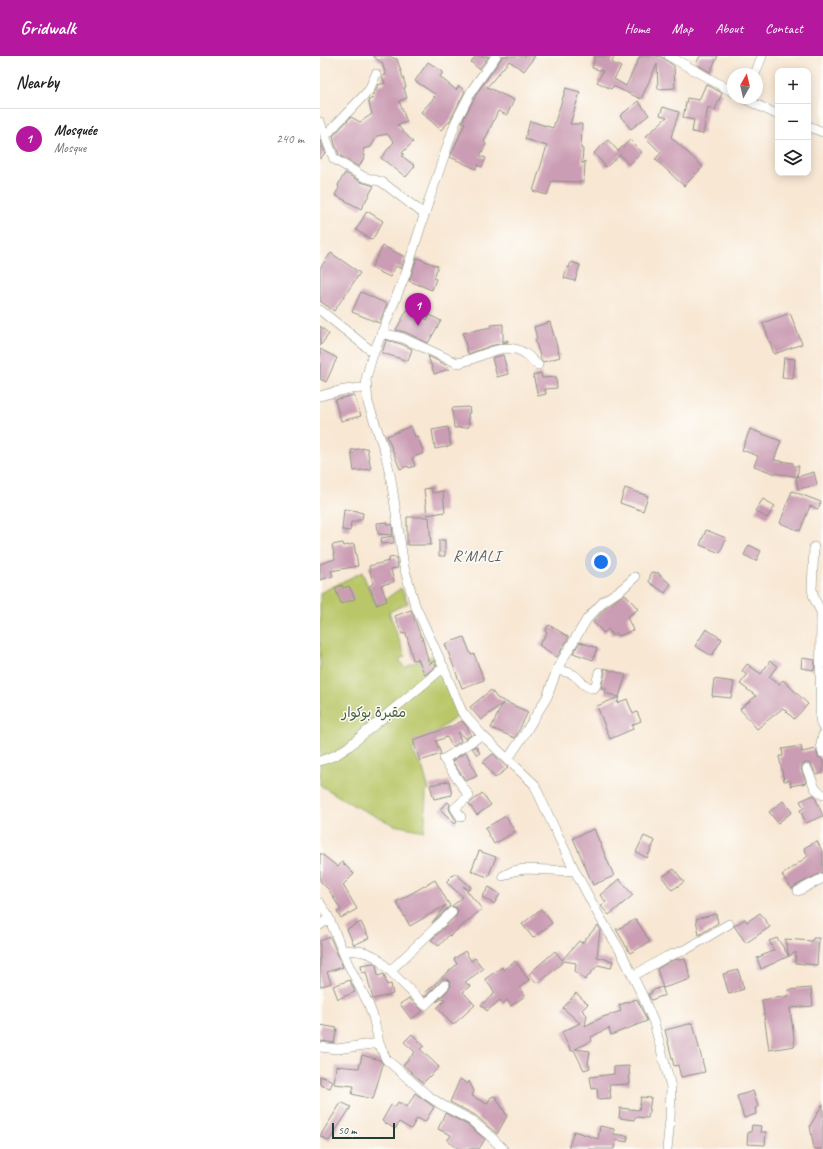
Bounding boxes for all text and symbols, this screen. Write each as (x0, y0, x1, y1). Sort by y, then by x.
text: Gridwalk (20, 16, 76, 40)
text: Home (624, 20, 650, 37)
text: Map (672, 20, 693, 37)
text: About (715, 20, 743, 37)
text: Contact (765, 20, 803, 37)
north arrow (727, 68, 763, 104)
map controls (775, 68, 811, 176)
button: + (775, 68, 811, 104)
text: Nearby (16, 72, 59, 93)
button: − (775, 104, 811, 140)
text: Mosquée (54, 121, 97, 140)
text: 1 (26, 131, 32, 147)
text: 240 m (276, 131, 304, 147)
text: Mosque (54, 140, 86, 156)
button: layers (775, 140, 811, 176)
pin: 1 (405, 293, 431, 326)
district label: R'MALI (453, 546, 504, 566)
your location (591, 552, 611, 572)
park label: مقبرة بوكوار (341, 704, 406, 722)
scale bar (332, 1121, 395, 1140)
text: 50 m (338, 1123, 357, 1137)

